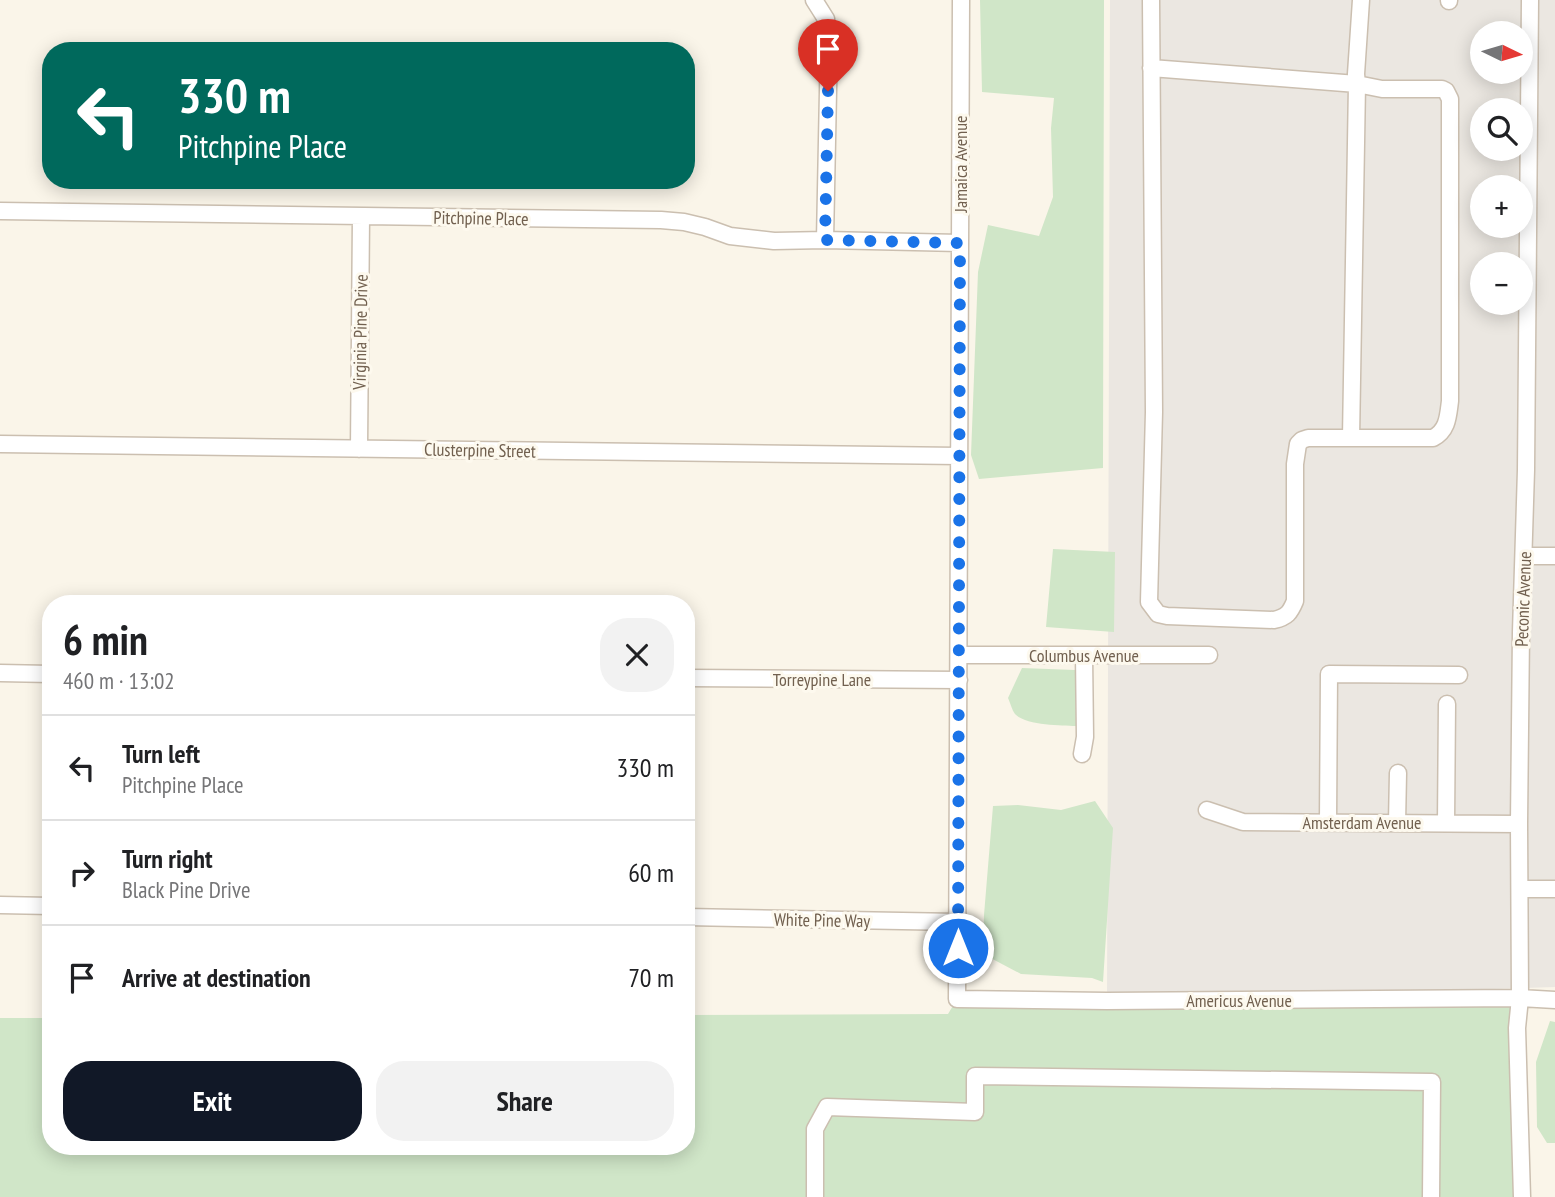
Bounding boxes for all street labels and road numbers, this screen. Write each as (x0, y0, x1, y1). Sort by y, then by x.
street label: Jamaica Avenue (949, 116, 972, 213)
street label: Pitchpine Place (433, 206, 529, 230)
street label: Virginia Pine Drive (347, 274, 373, 391)
street label: Clusterpine Street (424, 438, 536, 462)
street label: Peconic Avenue (1510, 551, 1536, 647)
street label: Columbus Avenue (1029, 644, 1139, 667)
street label: Torreypine Lane (773, 668, 871, 691)
street label: Amsterdam Avenue (1302, 811, 1422, 834)
street label: White Pine Way (774, 908, 871, 932)
street label: Americus Avenue (1186, 989, 1292, 1012)

